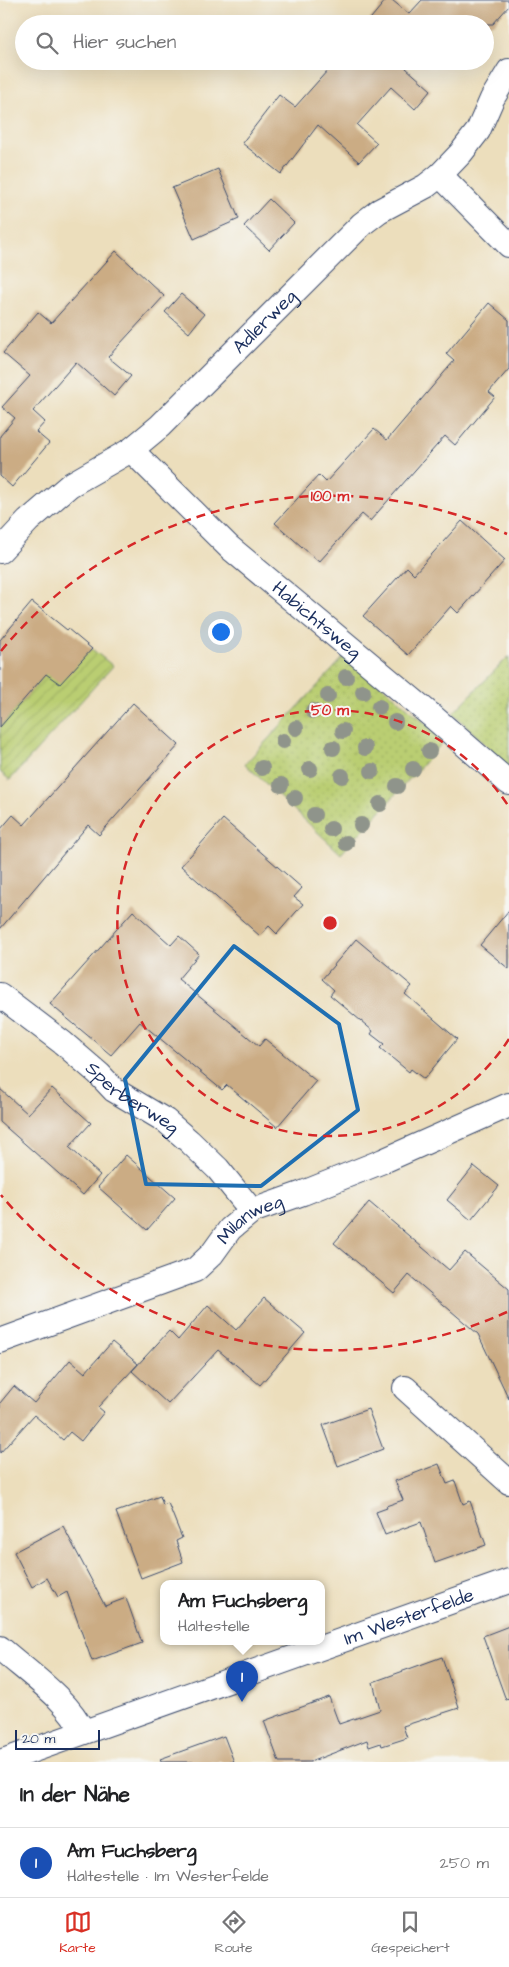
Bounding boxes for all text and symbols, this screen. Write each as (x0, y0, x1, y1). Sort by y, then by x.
search box (15, 15, 494, 70)
icon: search (33, 29, 61, 57)
text: Hier suchen (73, 29, 176, 56)
street label: Adlerweg (226, 283, 304, 360)
text: 100 m (311, 486, 350, 507)
street label: Habichtsweg (266, 575, 367, 666)
your location (208, 619, 234, 645)
text: 50 m (311, 700, 349, 721)
centre of rings (321, 914, 339, 932)
street label: Sperberweg (80, 1055, 186, 1141)
street label: Milanweg (210, 1188, 287, 1250)
popup (160, 1580, 325, 1645)
street label: Im Westerfelde (340, 1581, 478, 1652)
text: Am Fuchsberg (178, 1588, 307, 1615)
text: Haltestelle (178, 1615, 250, 1637)
pin: 1 (226, 1661, 258, 1702)
scale bar (15, 1727, 100, 1750)
text: 20 m (22, 1729, 55, 1749)
text: In der Nähe (20, 1780, 130, 1809)
text: Am Fuchsberg (67, 1838, 197, 1865)
text: 1 (35, 1852, 37, 1874)
text: 250 m (440, 1852, 489, 1874)
text: Haltestelle · Im Westerfelde (67, 1865, 269, 1887)
tab: Karte (59, 1908, 96, 1958)
tab: Route (214, 1908, 253, 1958)
tab: Gespeichert (371, 1908, 450, 1958)

